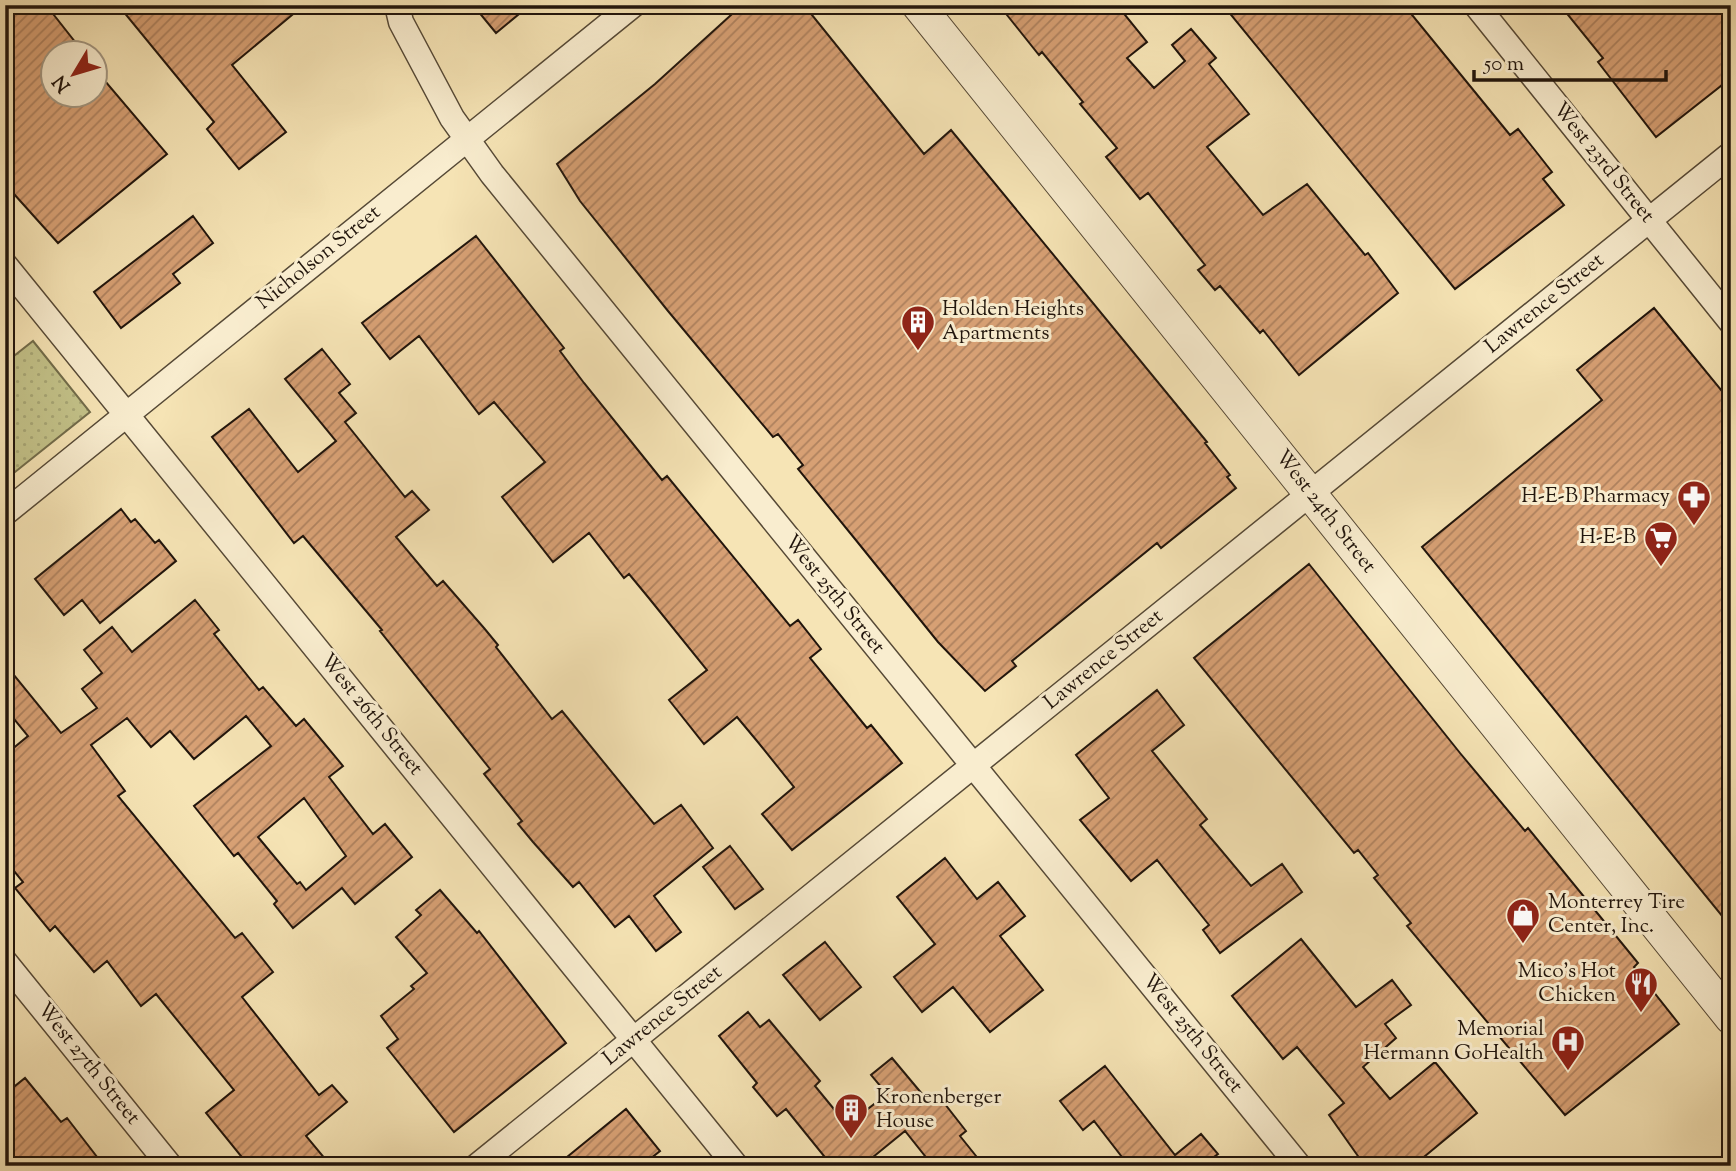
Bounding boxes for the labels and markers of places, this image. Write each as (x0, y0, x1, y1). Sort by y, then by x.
place label: Holden Heights Apartments (942, 295, 1084, 349)
building icon: Holden Heights Apartments (899, 303, 937, 352)
pharmacy icon: H-E-B Pharmacy (1675, 478, 1713, 527)
place label: H-E-B Pharmacy (1521, 482, 1671, 512)
supermarket icon: H-E-B (1642, 519, 1680, 568)
place label: H-E-B (1579, 523, 1636, 553)
place label: Monterrey Tire Center, Inc. (1548, 888, 1685, 942)
shop icon: Monterrey Tire Center, Inc. (1504, 896, 1542, 945)
place label: Mico's Hot Chicken (1518, 957, 1616, 1011)
restaurant icon: Mico's Hot Chicken (1622, 965, 1660, 1014)
place label: Memorial Hermann GoHealth (1363, 1015, 1544, 1069)
hospital icon: Memorial Hermann GoHealth (1549, 1023, 1587, 1072)
place label: Kronenberger House (876, 1083, 1001, 1137)
building icon: Kronenberger House (832, 1091, 870, 1140)

